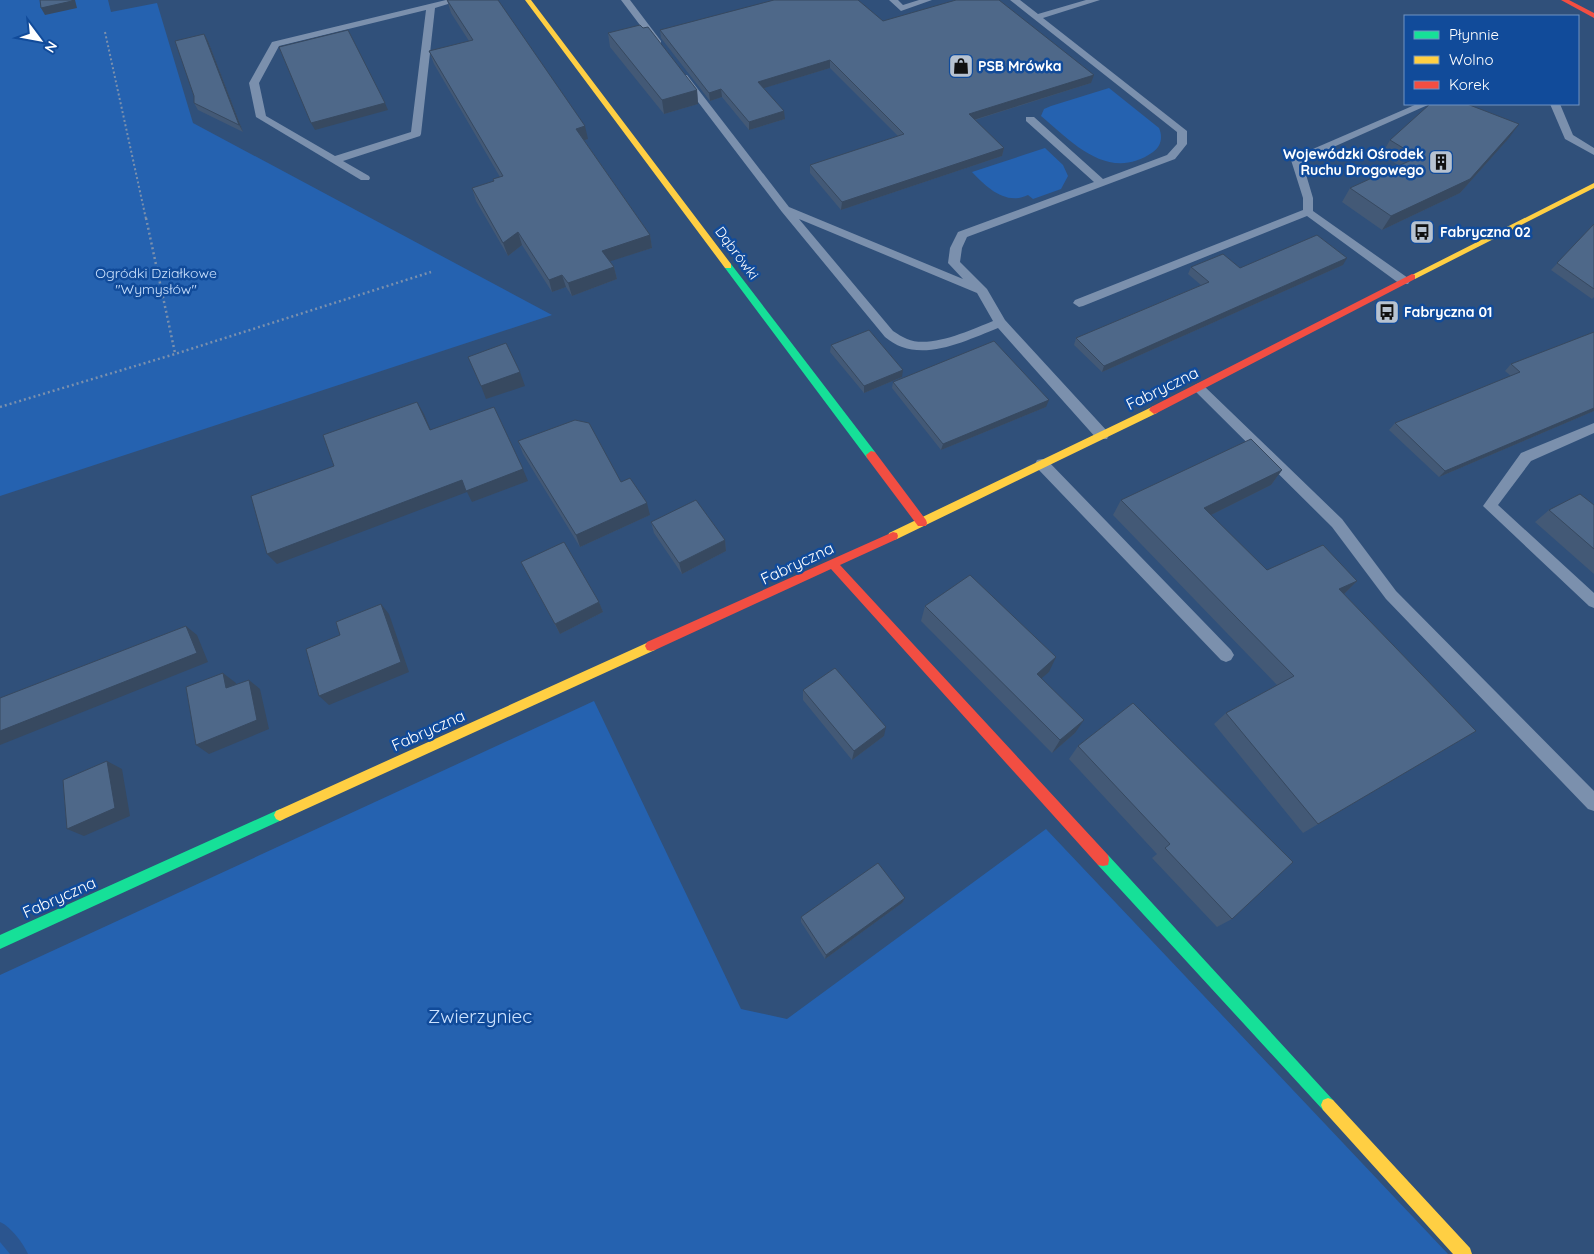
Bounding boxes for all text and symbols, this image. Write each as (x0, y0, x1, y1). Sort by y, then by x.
north arrow (15, 15, 65, 65)
legend (1404, 15, 1579, 105)
text: Płynnie (1449, 25, 1499, 44)
text: N (41, 38, 61, 56)
text: Wolno (1449, 50, 1494, 69)
shop icon: PSB Mrówka (948, 53, 974, 79)
place label: PSB Mrówka (978, 57, 1062, 75)
text: Korek (1449, 75, 1490, 94)
place label: Wojewódzki Ośrodek Ruchu Drogowego (1283, 145, 1424, 179)
building icon: Wojewódzki Ośrodek Ruchu Drogowego (1428, 149, 1454, 175)
bus stop icon: Fabryczna 02 (1409, 219, 1435, 245)
street label: Dąbrówki (711, 223, 763, 283)
place label: Fabryczna 02 (1440, 223, 1531, 241)
park label: Ogródki Działkowe "Wymysłów" (95, 264, 217, 298)
bus stop icon: Fabryczna 01 (1374, 299, 1400, 325)
place label: Fabryczna 01 (1404, 303, 1493, 321)
street label: Fabryczna (1122, 362, 1202, 414)
street label: Fabryczna (757, 537, 837, 589)
street label: Fabryczna (388, 705, 468, 755)
street label: Fabryczna (19, 872, 99, 922)
park label: Zwierzyniec (428, 1004, 532, 1028)

